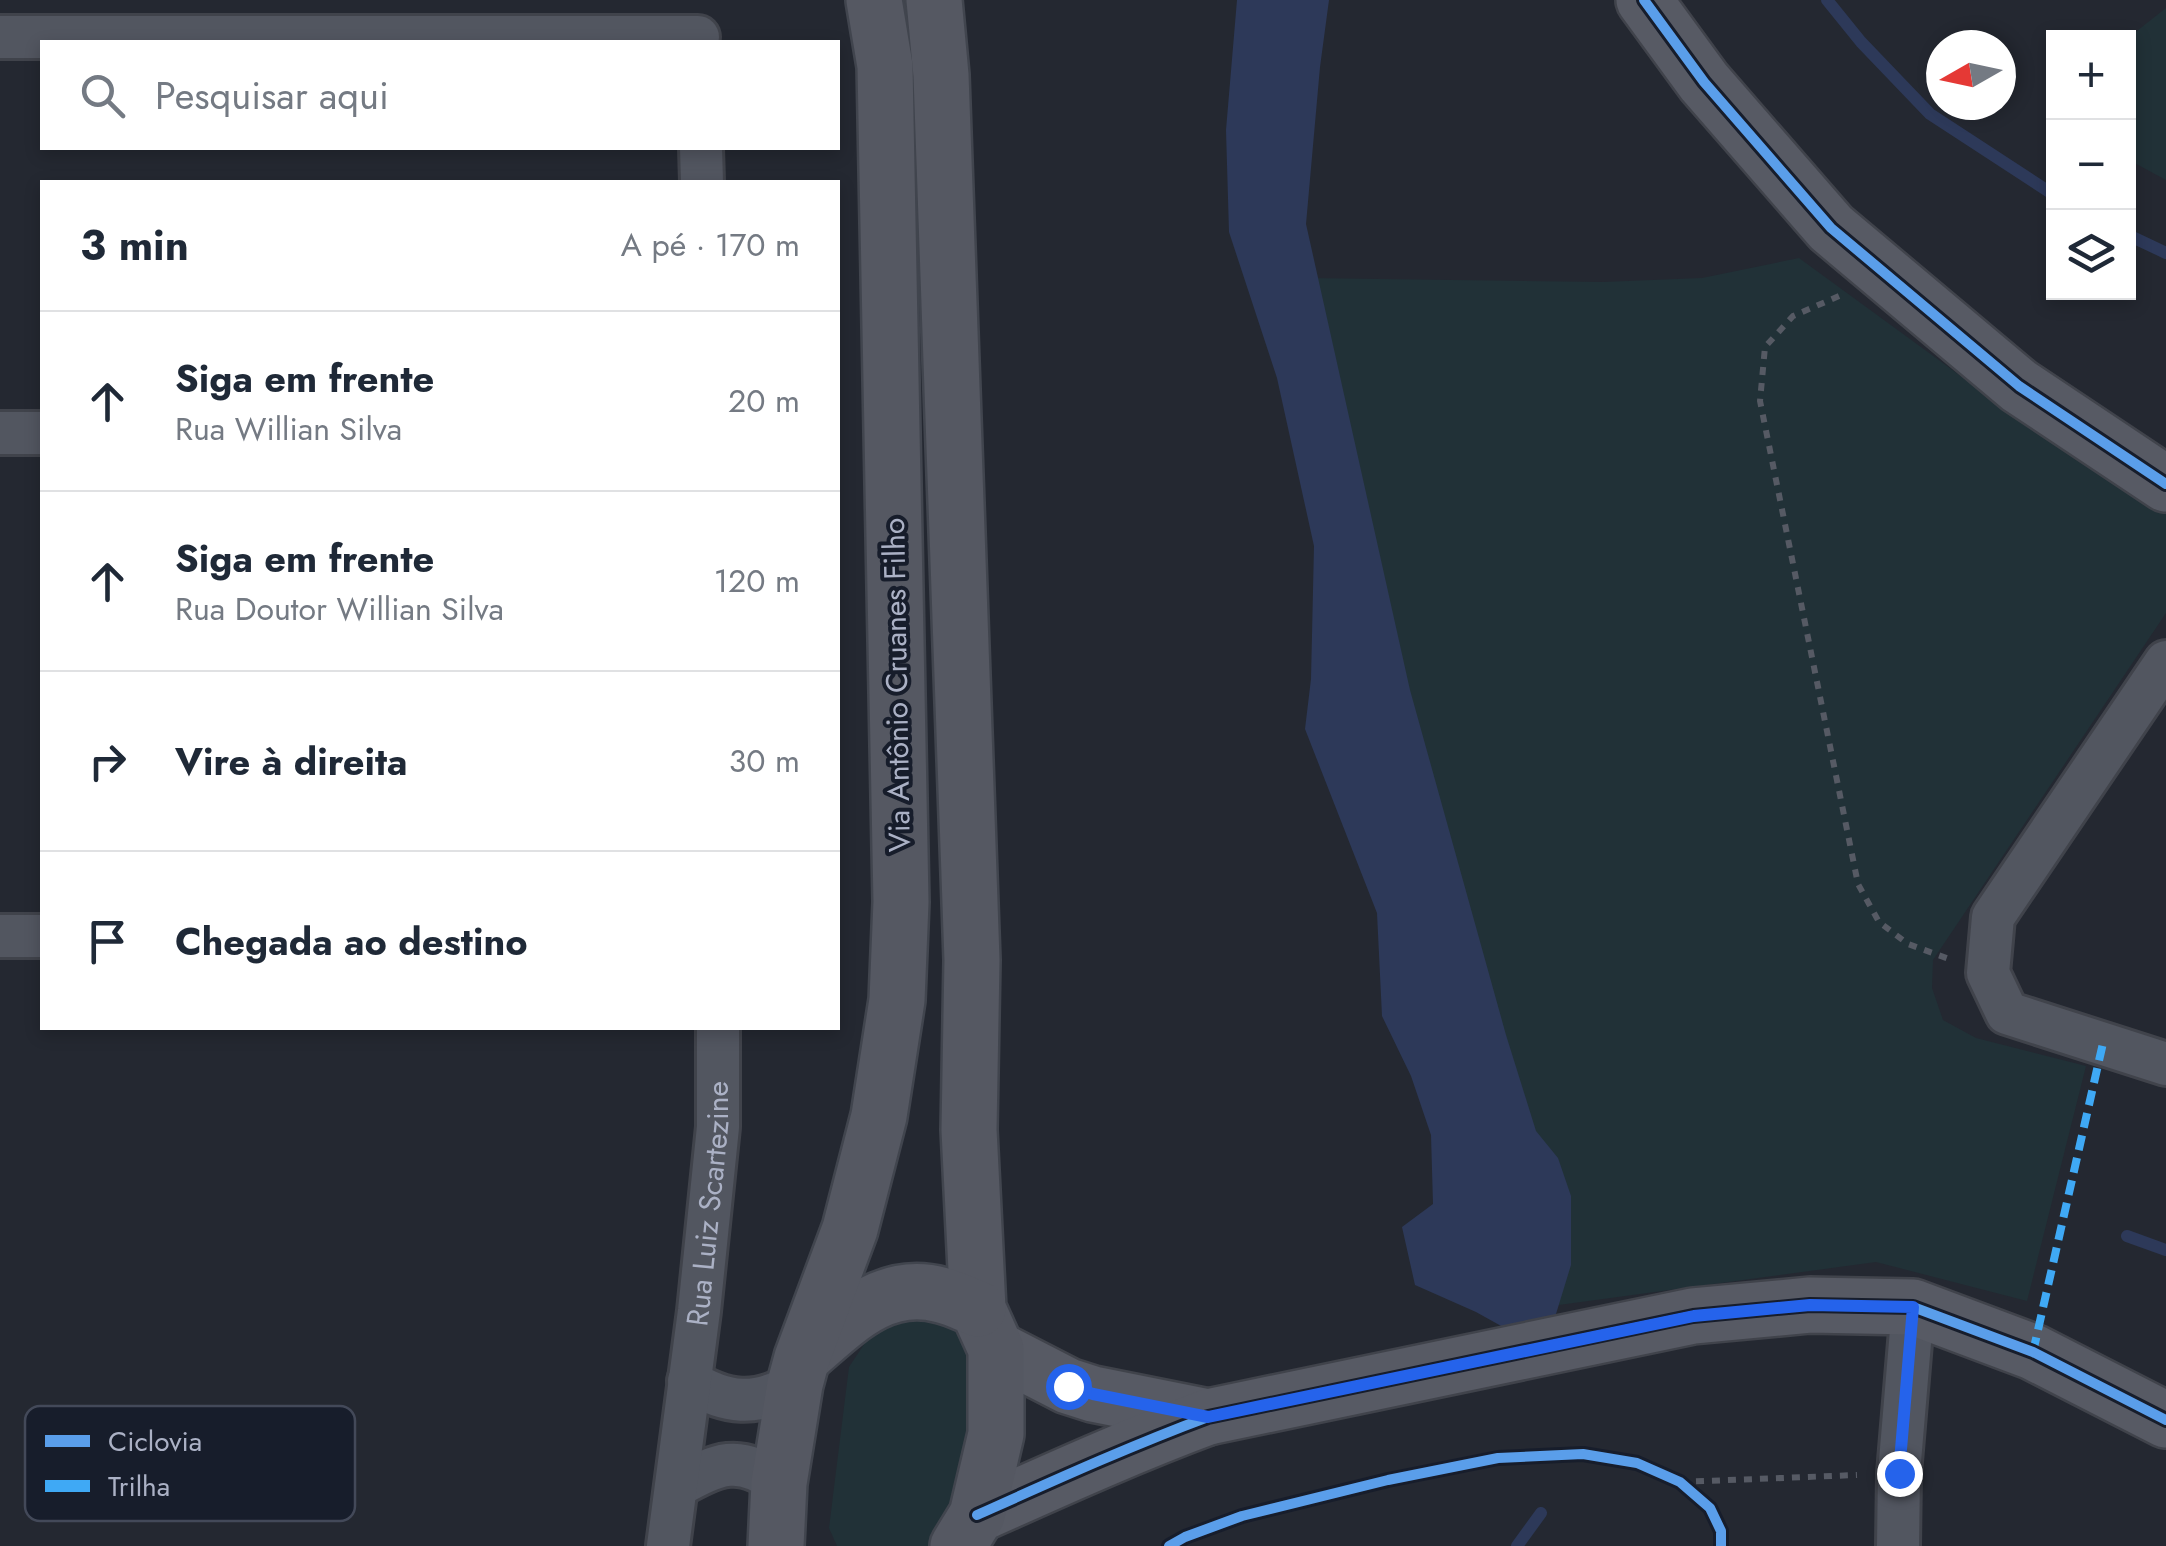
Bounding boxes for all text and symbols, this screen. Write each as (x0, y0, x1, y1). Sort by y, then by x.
north arrow (1926, 30, 2016, 120)
map controls (2046, 30, 2136, 300)
button: + (2046, 30, 2136, 120)
search box (40, 40, 840, 150)
icon: search (75, 68, 130, 123)
text: Pesquisar aqui (155, 68, 389, 123)
button: − (2046, 120, 2136, 210)
button: layers (2046, 210, 2136, 300)
text: 3 min (80, 215, 189, 276)
text: A pé · 170 m (621, 222, 800, 268)
text: Siga em frente (175, 351, 434, 406)
icon: ahead (80, 374, 135, 429)
text: 20 m (728, 378, 800, 424)
text: Rua Willian Silva (175, 406, 402, 452)
street label: Via Antônio Cruanes Filho (872, 518, 921, 852)
text: Siga em frente (175, 531, 434, 586)
icon: ahead (80, 554, 135, 609)
text: 120 m (714, 558, 800, 604)
text: Rua Doutor Willian Silva (175, 586, 504, 632)
icon: right (80, 734, 135, 789)
text: Vire à direita (175, 734, 408, 789)
text: 30 m (729, 738, 800, 784)
icon: arrive (80, 914, 135, 969)
text: Chegada ao destino (175, 914, 528, 969)
street label: Rua Luiz Scartezine (675, 1081, 740, 1329)
route start (1046, 1364, 1092, 1410)
legend (25, 1406, 355, 1521)
text: Ciclovia (108, 1421, 202, 1462)
route end (1877, 1451, 1923, 1497)
text: Trilha (108, 1466, 170, 1507)

